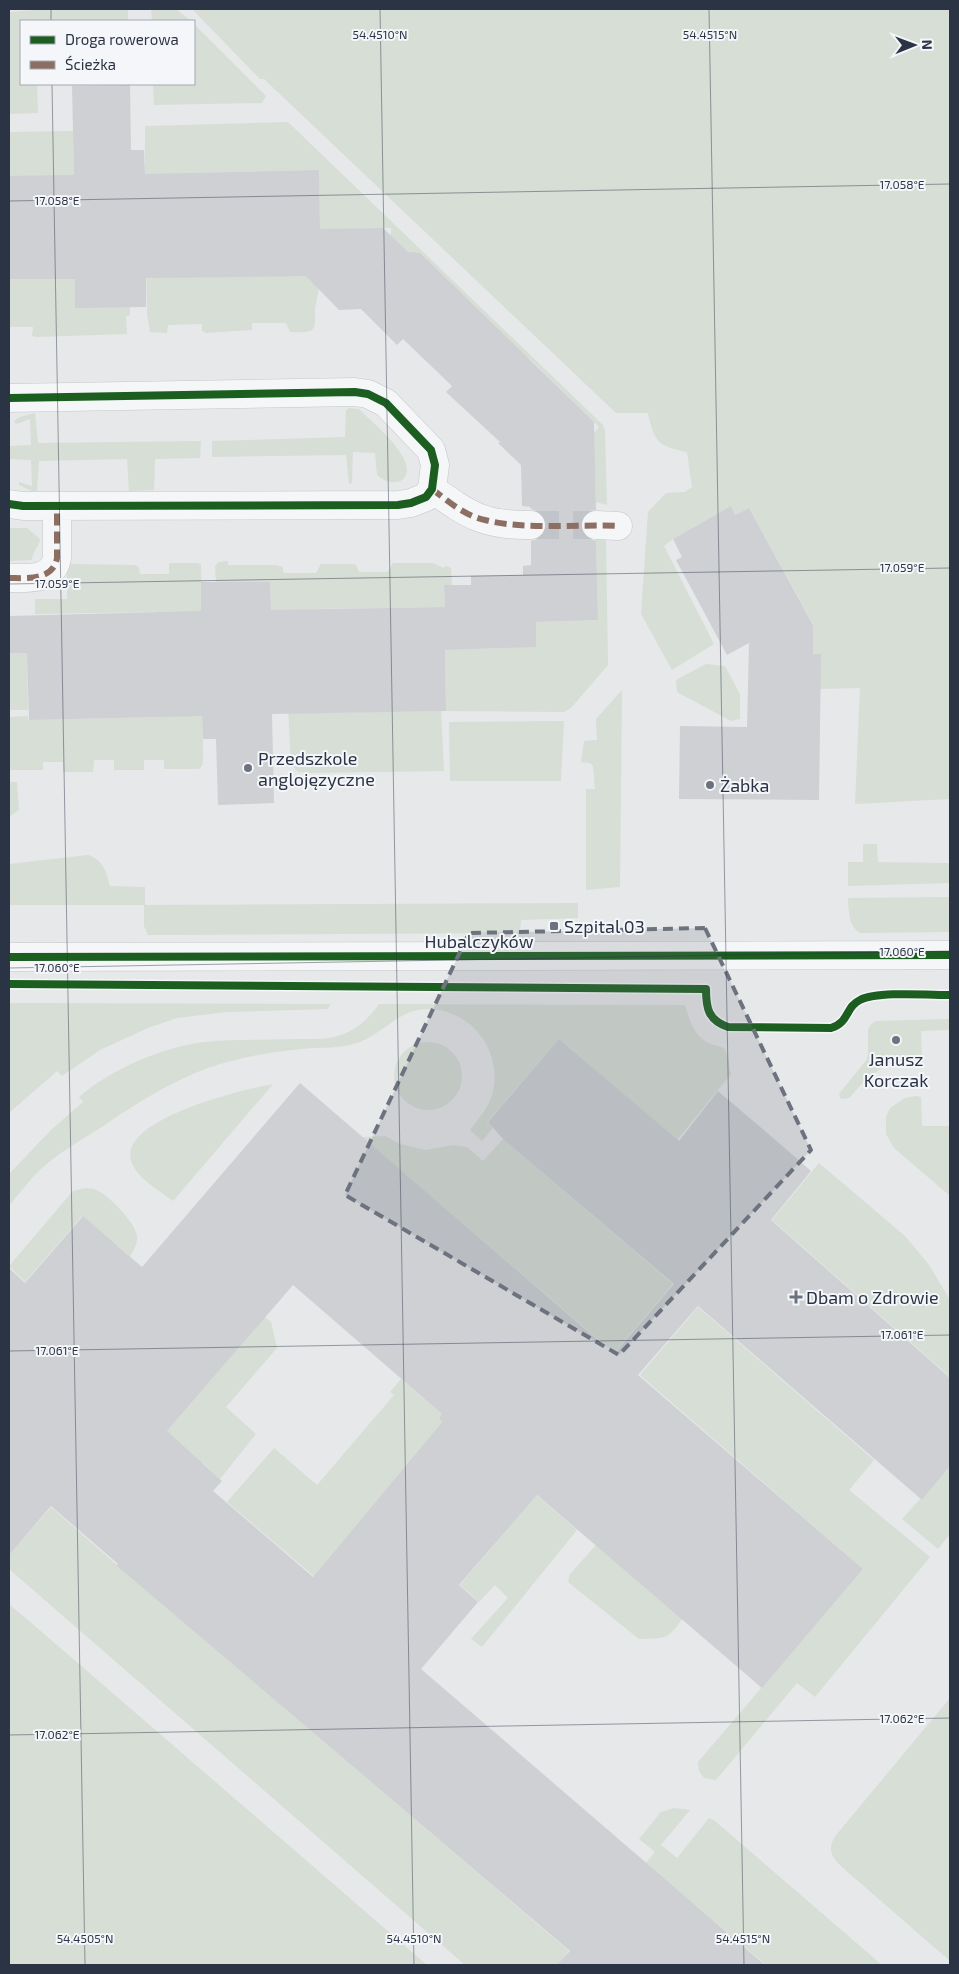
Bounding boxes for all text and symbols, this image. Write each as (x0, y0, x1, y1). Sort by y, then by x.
legend (20, 20, 195, 85)
north arrow (889, 20, 939, 70)
text: 54.4510°N (352, 27, 408, 41)
text: 54.4515°N (683, 27, 737, 41)
text: Droga rowerowa (65, 30, 179, 48)
text: N (919, 40, 936, 50)
text: Ścieżka (65, 55, 116, 73)
text: 17.058°E (879, 177, 925, 191)
text: 17.058°E (34, 193, 80, 207)
text: 17.059°E (880, 560, 925, 574)
text: 17.059°E (35, 576, 80, 590)
place label: Przedszkole anglojęzyczne (258, 747, 375, 790)
marker: Przedszkole anglojęzyczne (242, 762, 254, 774)
place label: Żabka (720, 774, 769, 796)
marker: Żabka (704, 779, 716, 791)
place label: Szpital 03 (564, 915, 645, 937)
marker: Szpital 03 (548, 920, 560, 932)
street label: Hubalczyków (424, 930, 534, 952)
text: 17.060°E (879, 944, 925, 958)
text: 17.060°E (34, 960, 80, 974)
marker: Janusz Korczak (890, 1034, 902, 1046)
place label: Janusz Korczak (864, 1048, 928, 1091)
place label: Dbam o Zdrowie (806, 1286, 939, 1308)
marker: Dbam o Zdrowie (790, 1291, 802, 1303)
text: 17.061°E (880, 1327, 924, 1341)
text: 17.061°E (35, 1343, 79, 1357)
text: 17.062°E (879, 1711, 925, 1725)
text: 17.062°E (34, 1727, 80, 1741)
text: 54.4505°N (57, 1931, 113, 1945)
text: 54.4510°N (386, 1931, 442, 1945)
text: 54.4515°N (716, 1931, 770, 1945)

